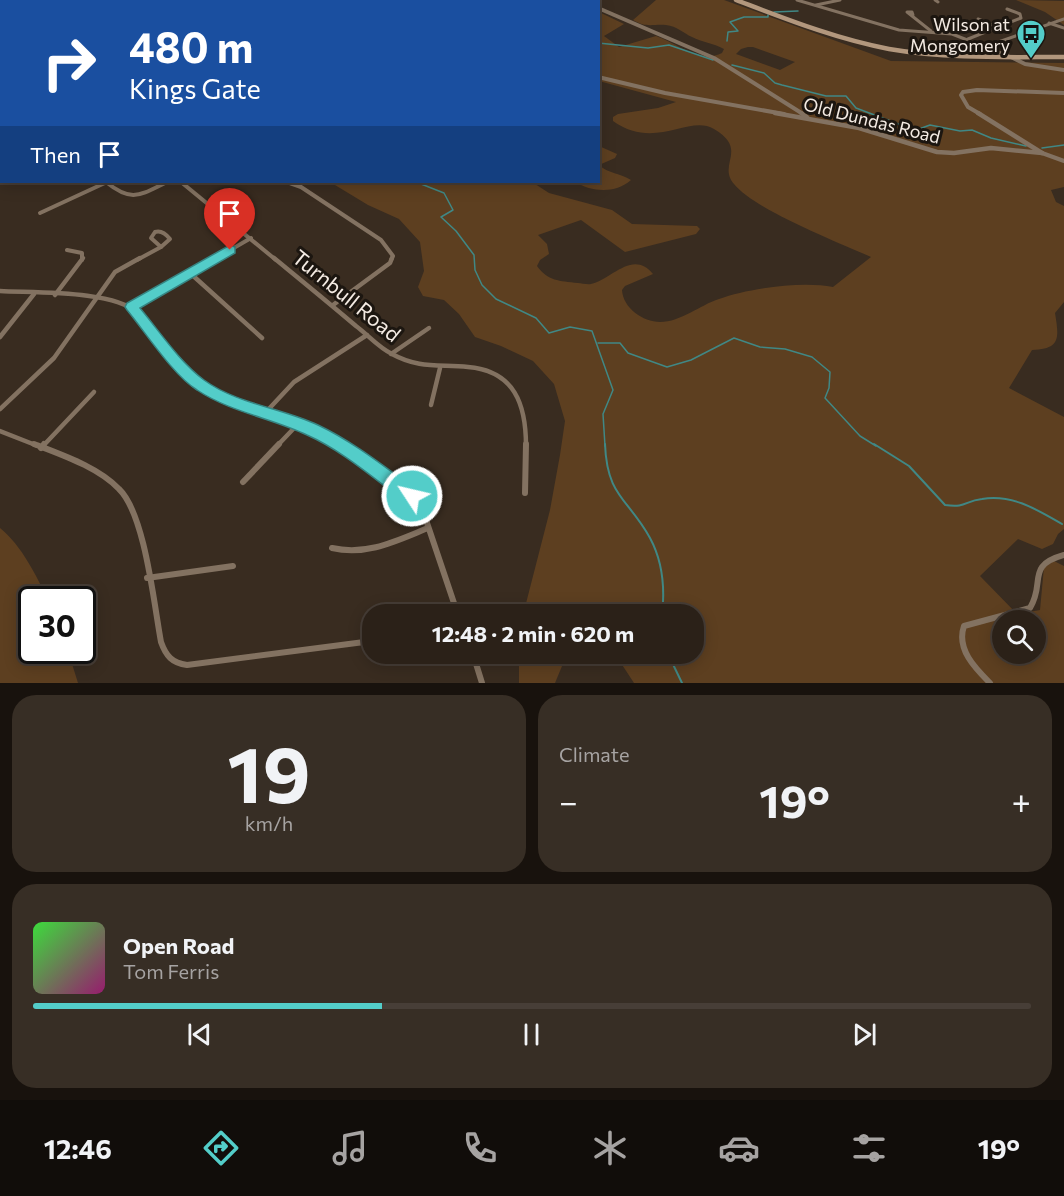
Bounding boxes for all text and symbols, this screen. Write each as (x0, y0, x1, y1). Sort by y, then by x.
place label: Wilson at Mongomery (910, 13, 1010, 56)
bus stop icon: Wilson at Mongomery (1015, 18, 1047, 60)
text: 480 m (129, 20, 253, 72)
icon: right (30, 24, 108, 102)
text: Kings Gate (129, 72, 261, 105)
street label: Old Dundas Road (801, 92, 943, 148)
icon: arrive (93, 138, 126, 171)
text: Then (30, 141, 81, 168)
pin (204, 188, 255, 250)
icon: arrive (213, 197, 246, 230)
street label: Turnbull Road (288, 244, 406, 346)
position arrow (380, 464, 444, 528)
speed limit sign: 30 (18, 586, 96, 664)
map controls (992, 610, 1046, 664)
button: search (992, 610, 1046, 664)
text: 12:48 · 2 min · 620 m (432, 620, 634, 647)
text: 19 (227, 724, 311, 819)
text: Climate (559, 742, 629, 766)
text: 19° (759, 772, 830, 827)
text: − (559, 780, 578, 821)
text: + (1012, 780, 1031, 821)
text: km/h (245, 811, 293, 835)
text: Open Road (123, 932, 234, 959)
text: Tom Ferris (123, 959, 219, 983)
icon: previous (183, 1018, 216, 1051)
icon: pause (515, 1018, 548, 1051)
icon: next (848, 1018, 881, 1051)
icon: directions (200, 1127, 242, 1169)
icon: music (329, 1127, 371, 1169)
icon: phone (459, 1127, 501, 1169)
icon: climate (589, 1127, 631, 1169)
icon: car (718, 1127, 760, 1169)
icon: filters (848, 1127, 890, 1169)
text: 12:46 (44, 1132, 112, 1165)
text: 19° (978, 1132, 1020, 1165)

